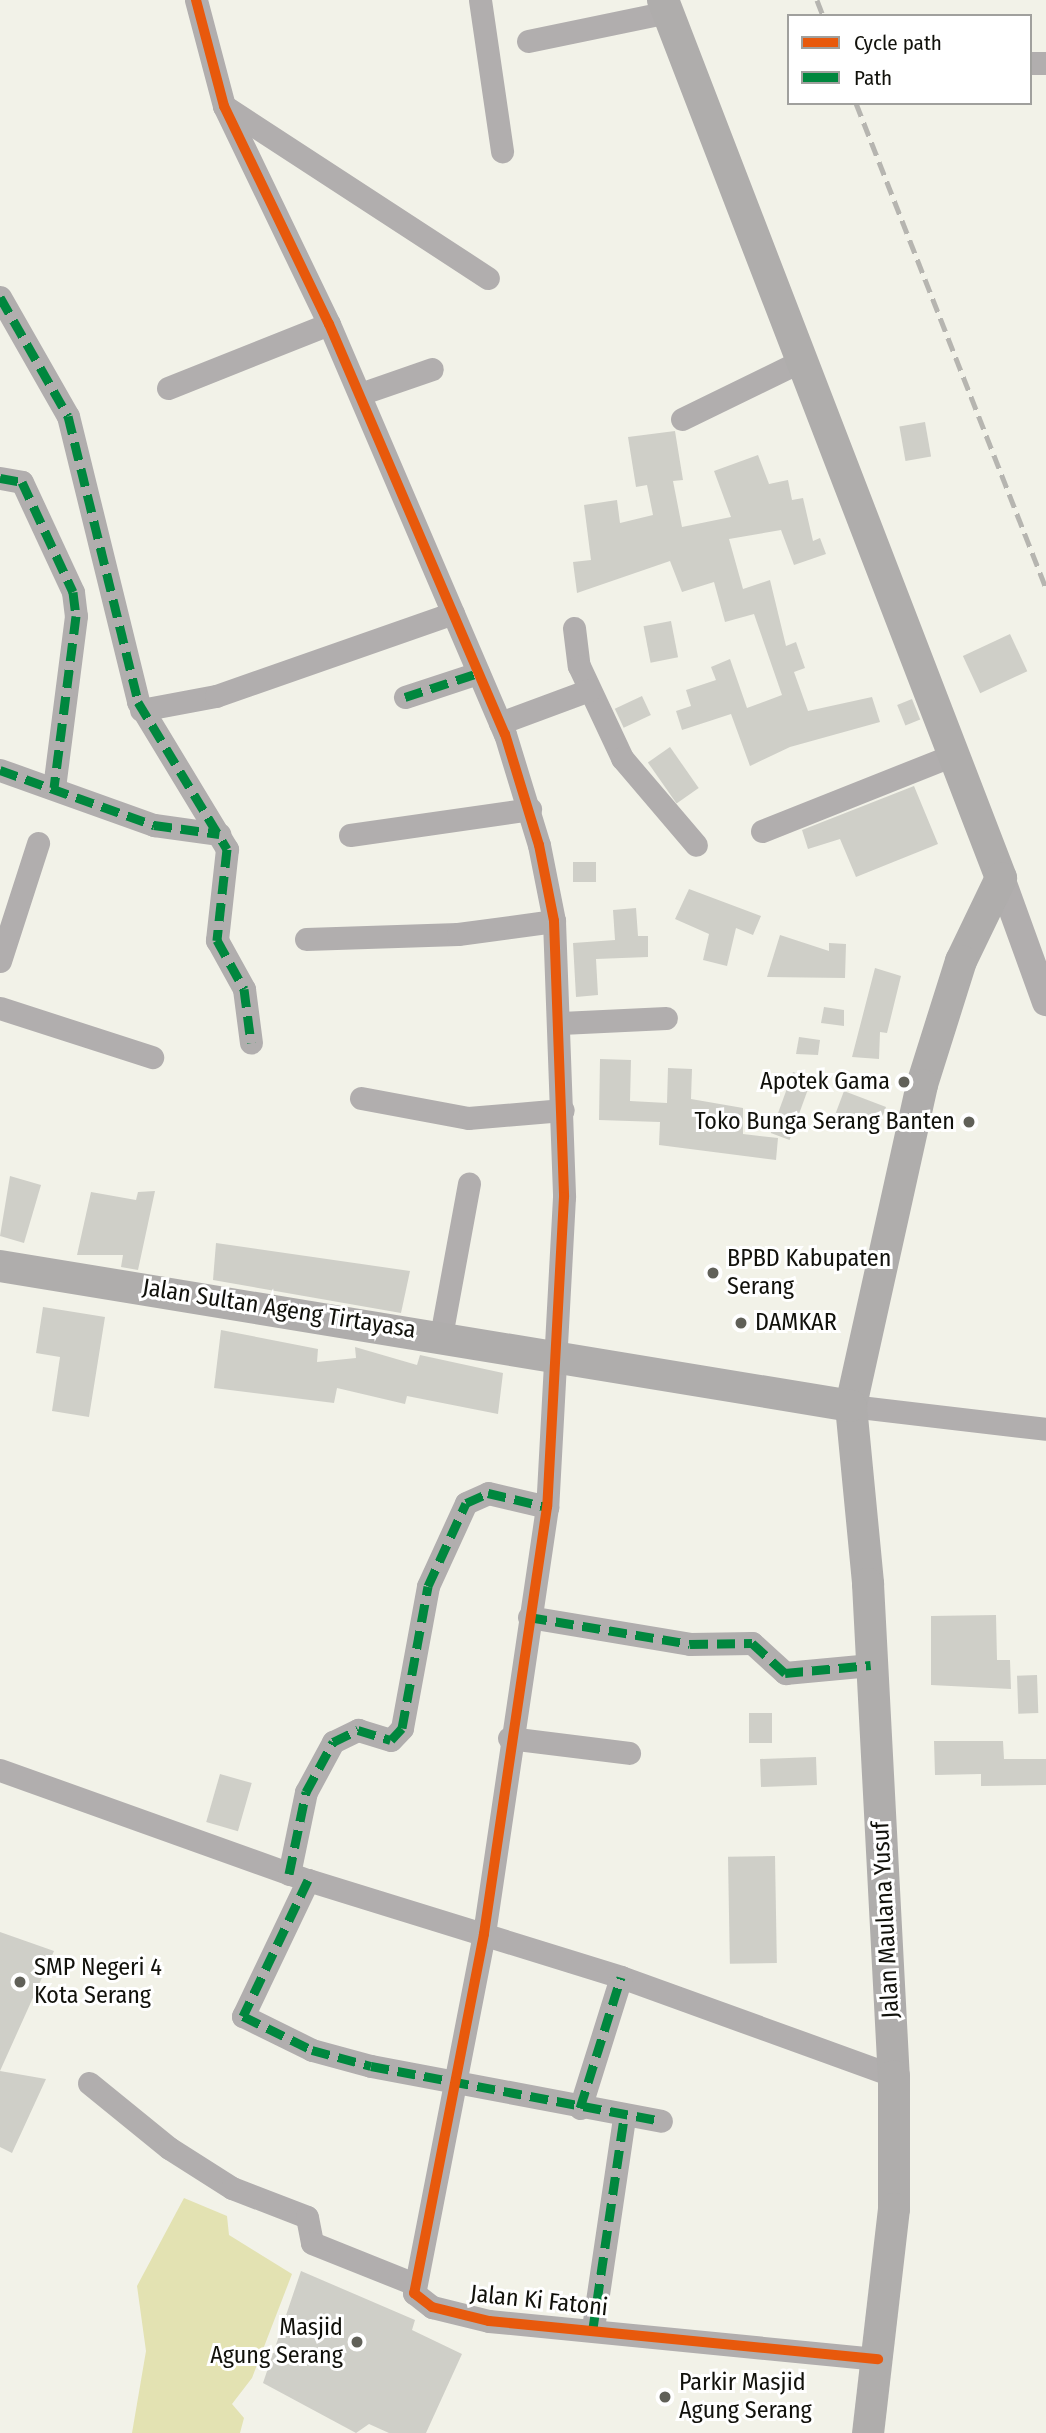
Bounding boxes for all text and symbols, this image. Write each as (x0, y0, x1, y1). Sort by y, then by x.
legend (787, 14, 1032, 105)
text: Cycle path (854, 30, 942, 56)
text: Path (854, 65, 892, 91)
place label: Apotek Gama (760, 1068, 890, 1096)
marker: Apotek Gama (896, 1074, 912, 1090)
place label: Toko Bunga Serang Banten (695, 1108, 955, 1136)
marker: Toko Bunga Serang Banten (961, 1114, 977, 1130)
place label: BPBD Kabupaten Serang (727, 1245, 891, 1301)
marker: BPBD Kabupaten Serang (705, 1265, 721, 1281)
street label: Jalan Sultan Ageng Tirtayasa (140, 1273, 418, 1345)
place label: DAMKAR (755, 1309, 837, 1337)
marker: DAMKAR (733, 1315, 749, 1331)
street label: Jalan Maulana Yusuf (866, 1821, 906, 2019)
place label: SMP Negeri 4 Kota Serang (34, 1954, 162, 2010)
marker: SMP Negeri 4 Kota Serang (12, 1974, 28, 1990)
street label: Jalan Ki Fatoni (469, 2279, 609, 2323)
place label: Masjid Agung Serang (210, 2314, 343, 2370)
marker: Masjid Agung Serang (349, 2334, 365, 2350)
place label: Parkir Masjid Agung Serang (679, 2369, 812, 2425)
marker: Parkir Masjid Agung Serang (657, 2389, 673, 2405)

